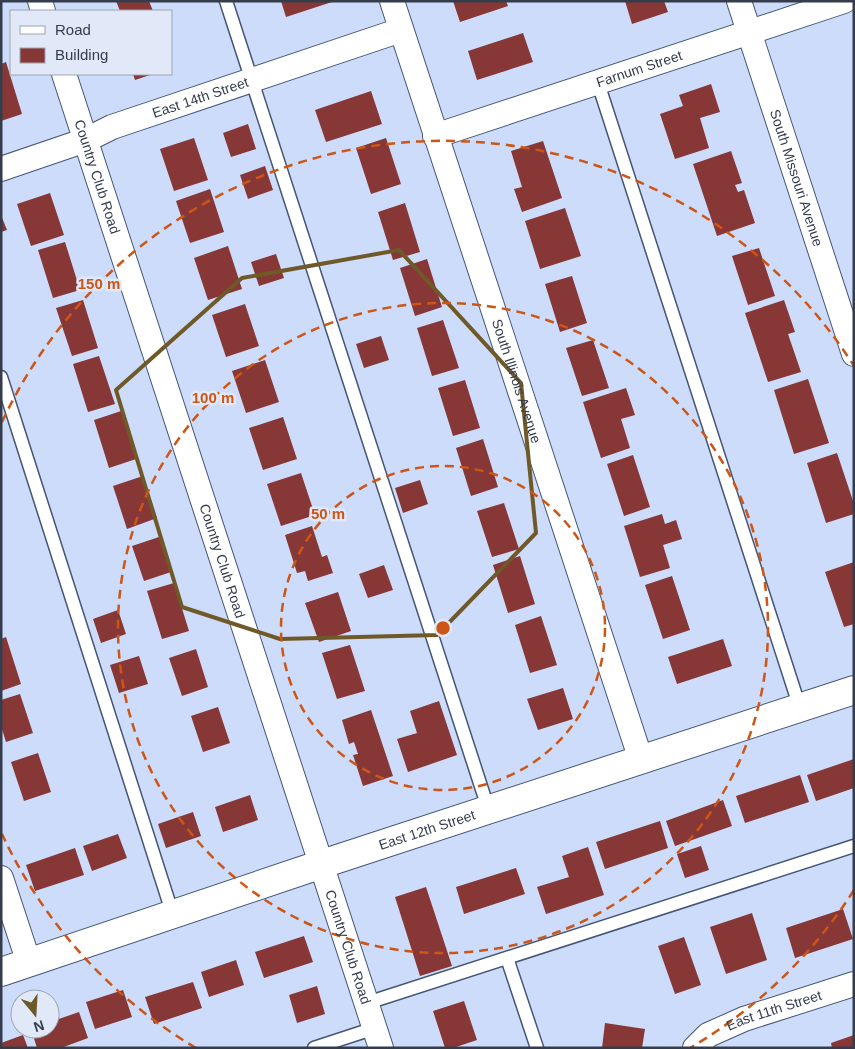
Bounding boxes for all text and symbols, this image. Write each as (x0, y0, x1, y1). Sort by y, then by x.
legend (10, 10, 172, 75)
text: Road (55, 21, 91, 38)
text: Building (55, 46, 108, 63)
street label: Farnum Street (594, 47, 684, 90)
street label: East 14th Street (150, 74, 251, 121)
street label: South Missouri Avenue (767, 107, 826, 249)
street label: Country Club Road (71, 118, 123, 236)
text: 150 m (78, 275, 120, 292)
street label: South Illinois Avenue (489, 317, 545, 445)
text: 100 m (192, 389, 234, 406)
street label: Country Club Road (196, 502, 249, 620)
text: 50 m (311, 505, 345, 522)
centre of rings (434, 619, 452, 637)
street label: East 12th Street (377, 806, 477, 853)
street label: Country Club Road (322, 888, 374, 1006)
street label: East 11th Street (724, 987, 824, 1034)
north arrow (10, 989, 60, 1039)
text: N (32, 1017, 46, 1036)

